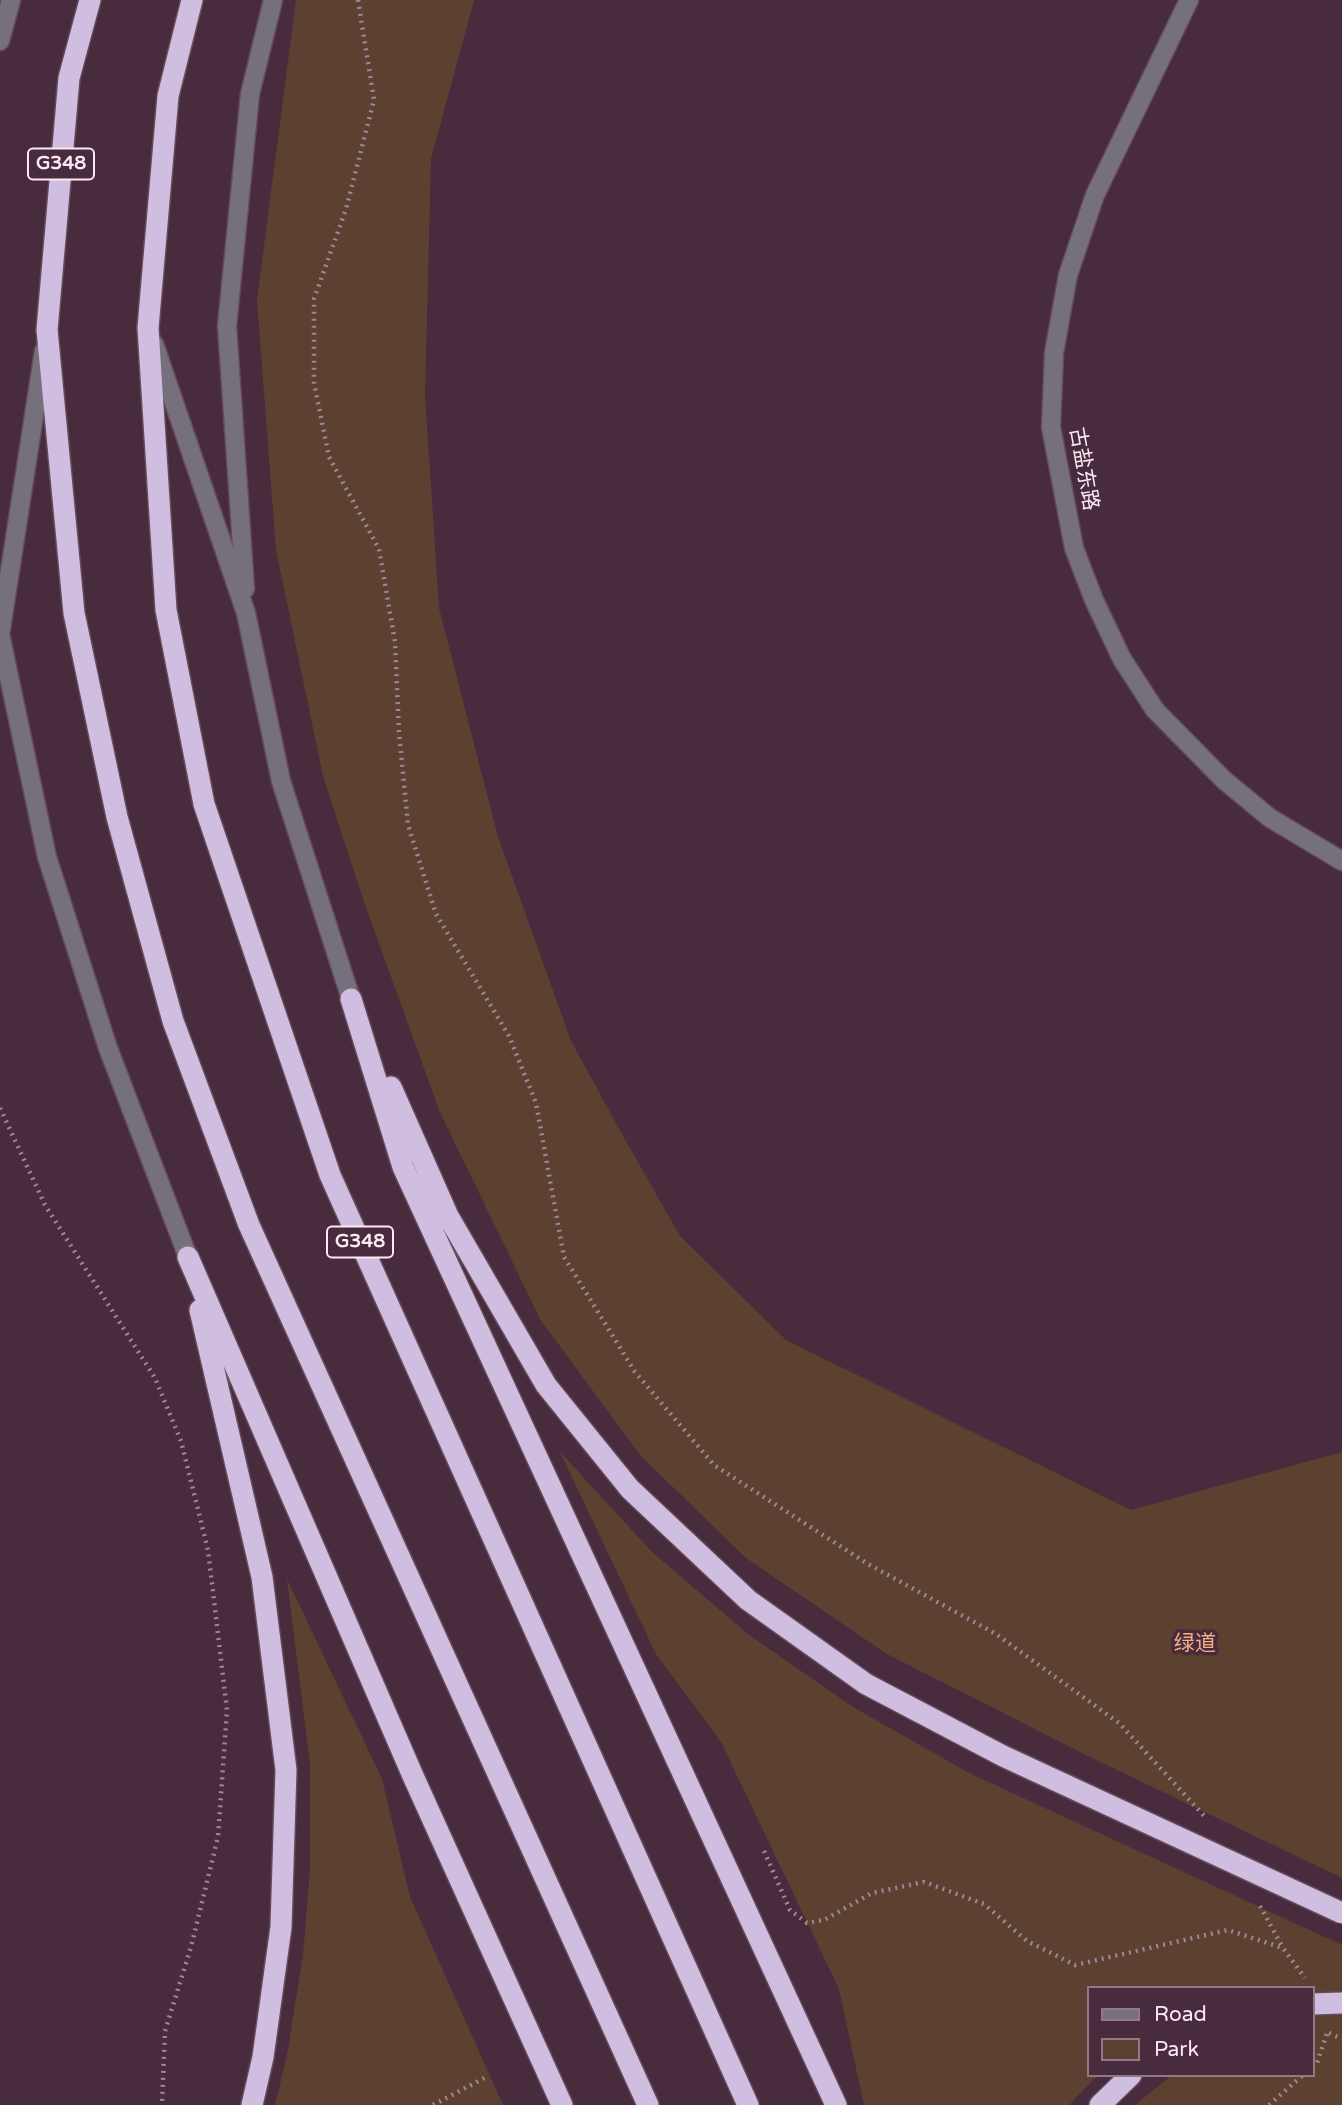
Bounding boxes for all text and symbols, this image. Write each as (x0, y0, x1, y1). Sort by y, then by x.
road number: G348 (28, 148, 94, 180)
street label: 古盐东路 (1063, 425, 1103, 513)
road number: G348 (327, 1226, 393, 1258)
park label: 绿道 (1174, 1631, 1216, 1657)
legend (1086, 1986, 1314, 2077)
text: Road (1154, 2002, 1207, 2027)
text: Park (1154, 2037, 1199, 2062)

